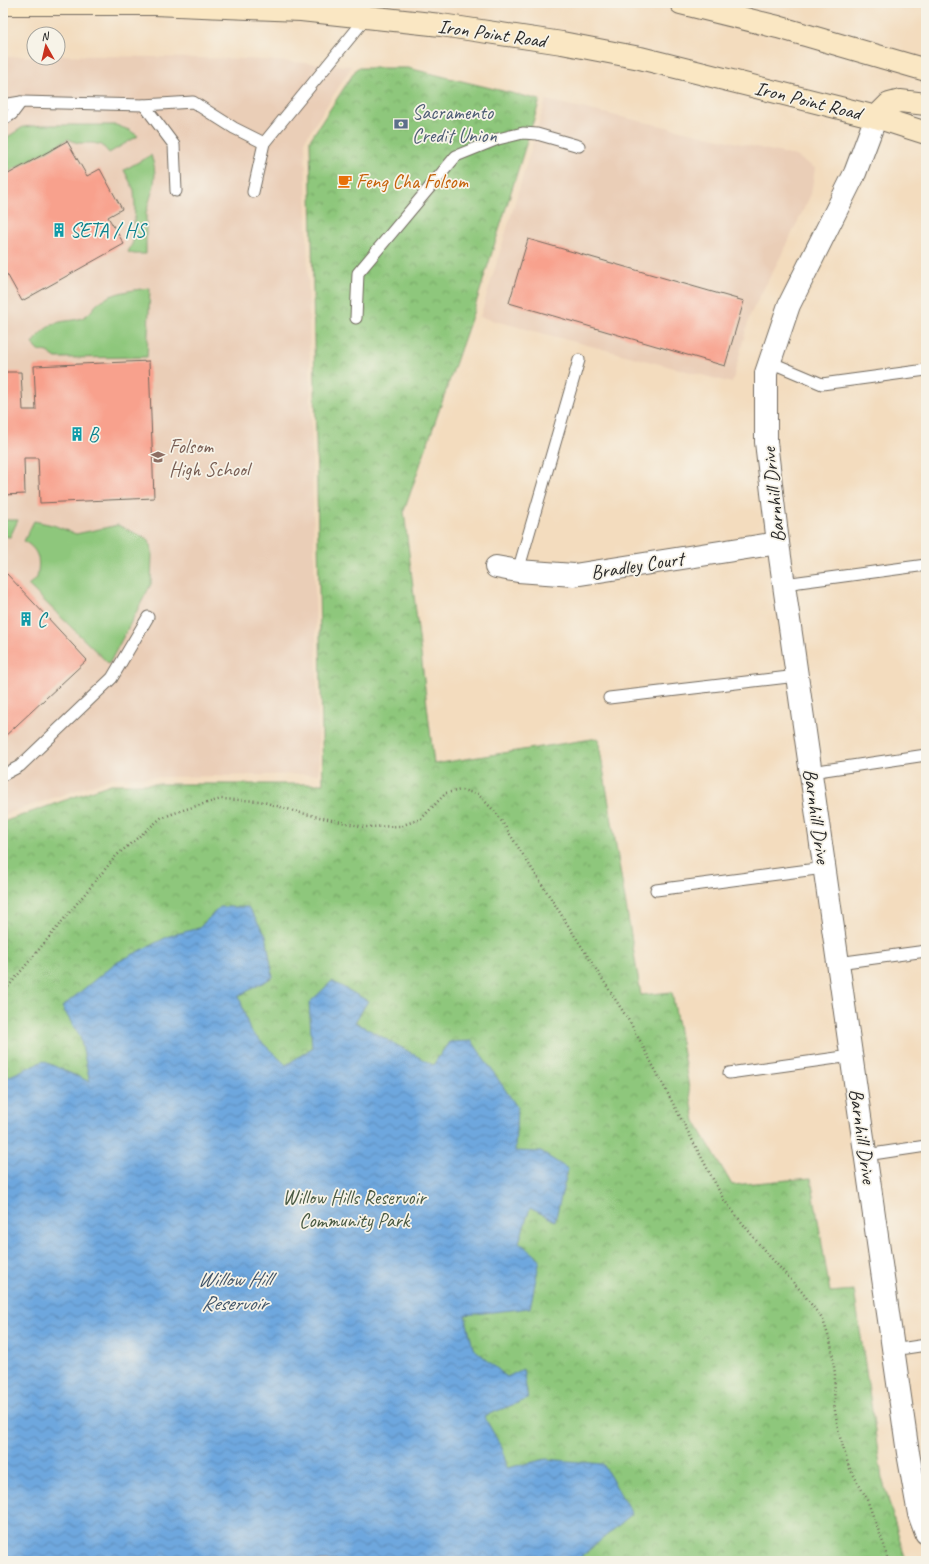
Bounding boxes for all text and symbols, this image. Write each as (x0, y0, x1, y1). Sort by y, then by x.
street label: Iron Point Road (436, 14, 551, 54)
north arrow (26, 26, 66, 66)
text: N (40, 28, 51, 44)
street label: Iron Point Road (752, 75, 867, 127)
place label: Sacramento Credit Union (412, 100, 498, 148)
bank icon: Sacramento Credit Union (393, 116, 409, 132)
place label: Feng Cha Folsom (356, 169, 469, 194)
cafe icon: Feng Cha Folsom (337, 173, 353, 189)
place label: SETA / HS (70, 218, 148, 243)
building icon: SETA / HS (51, 222, 67, 238)
place label: B (88, 422, 100, 447)
building icon: B (69, 426, 85, 442)
place label: Folsom High School (169, 434, 253, 482)
street label: Barnhill Drive (756, 445, 791, 544)
school or university icon: Folsom High School (150, 449, 166, 465)
street label: Bradley Court (589, 545, 688, 585)
place label: C (37, 607, 49, 632)
building icon: C (18, 611, 34, 627)
street label: Barnhill Drive (797, 767, 836, 867)
street label: Barnhill Drive (843, 1087, 882, 1187)
park label: Willow Hills Reservoir Community Park (283, 1185, 427, 1233)
water label: Willow Hill Reservoir (198, 1266, 277, 1316)

